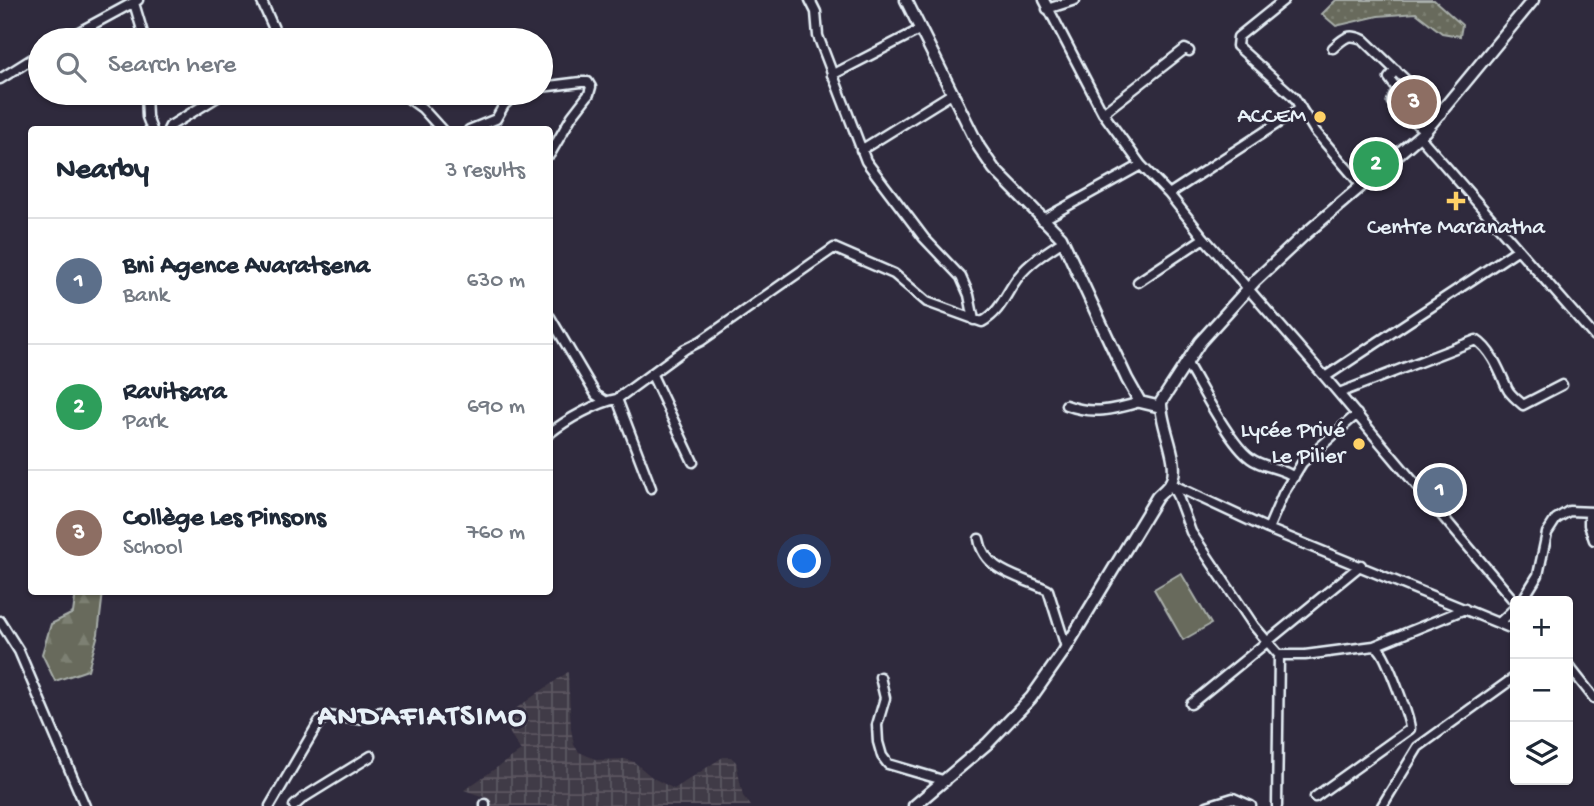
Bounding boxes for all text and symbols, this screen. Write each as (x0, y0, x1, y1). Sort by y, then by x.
search box (28, 28, 553, 105)
icon: search (52, 48, 90, 86)
text: Search here (108, 51, 236, 82)
pin: 3 (1391, 76, 1437, 128)
place label: ACCEM (1237, 104, 1307, 131)
marker: ACCEM (1312, 109, 1328, 125)
pin: 2 (1353, 138, 1399, 190)
text: Nearby (56, 154, 149, 189)
text: 3 results (445, 158, 525, 185)
marker: Centre Maranatha (1446, 191, 1466, 211)
place label: Centre Maranatha (1367, 215, 1546, 242)
text: Bni Agence Avaratsena (123, 252, 370, 283)
text: 1 (74, 268, 84, 295)
text: 630 m (467, 268, 525, 295)
text: Bank (123, 283, 169, 310)
text: Ravitsara (123, 378, 226, 409)
text: 2 (73, 394, 85, 421)
text: 690 m (467, 394, 525, 421)
text: Park (123, 409, 167, 436)
place label: Lycée Privé Le Pilier (1240, 418, 1347, 471)
marker: Lycée Privé Le Pilier (1351, 436, 1367, 452)
pin: 1 (1417, 464, 1463, 516)
text: Collège Les Pinsons (123, 504, 326, 535)
text: 3 (73, 520, 85, 547)
text: 760 m (467, 520, 525, 547)
text: School (123, 535, 183, 562)
your location (787, 544, 821, 578)
map controls (1510, 596, 1573, 785)
button: + (1510, 596, 1573, 659)
button: − (1510, 659, 1573, 722)
district label: ANDAFIATSIMO (317, 701, 528, 736)
button: layers (1510, 722, 1573, 785)

